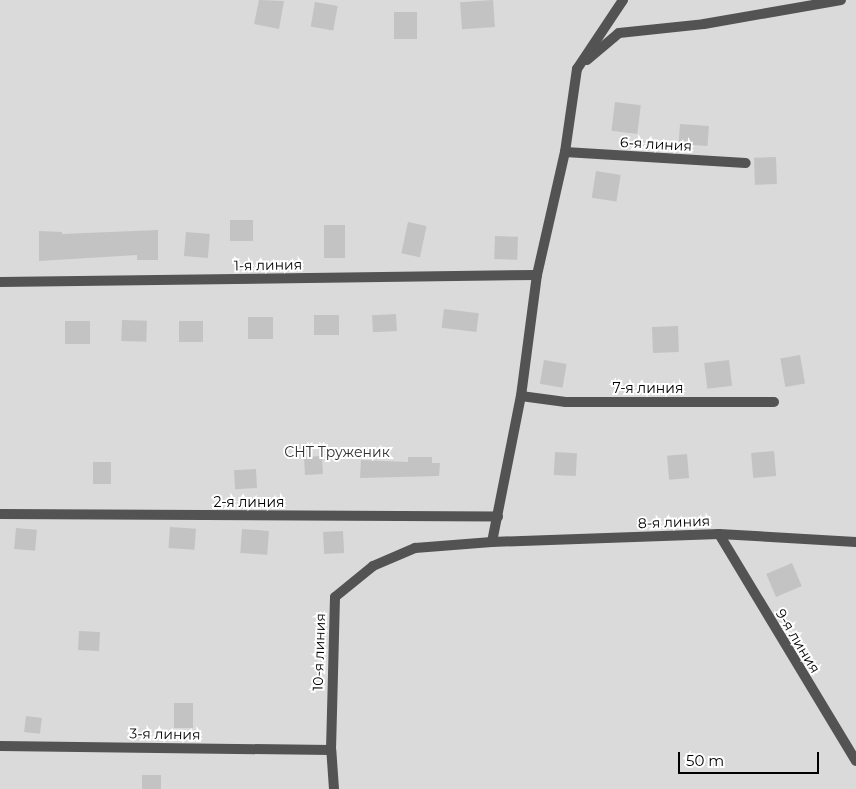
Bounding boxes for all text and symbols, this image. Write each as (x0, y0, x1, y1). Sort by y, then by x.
street label: 6-я линия (620, 134, 692, 154)
street label: 1-я линия (234, 256, 302, 274)
street label: 7-я линия (613, 380, 683, 396)
park label: СНТ Труженик (284, 444, 390, 460)
street label: 2-я линия (213, 494, 285, 510)
street label: 8-я линия (638, 512, 710, 532)
street label: 9-я линия (772, 606, 824, 676)
street label: 10-я линия (309, 613, 329, 691)
street label: 3-я линия (129, 725, 201, 743)
scale bar (681, 742, 822, 774)
text: 50 m (686, 751, 724, 770)

